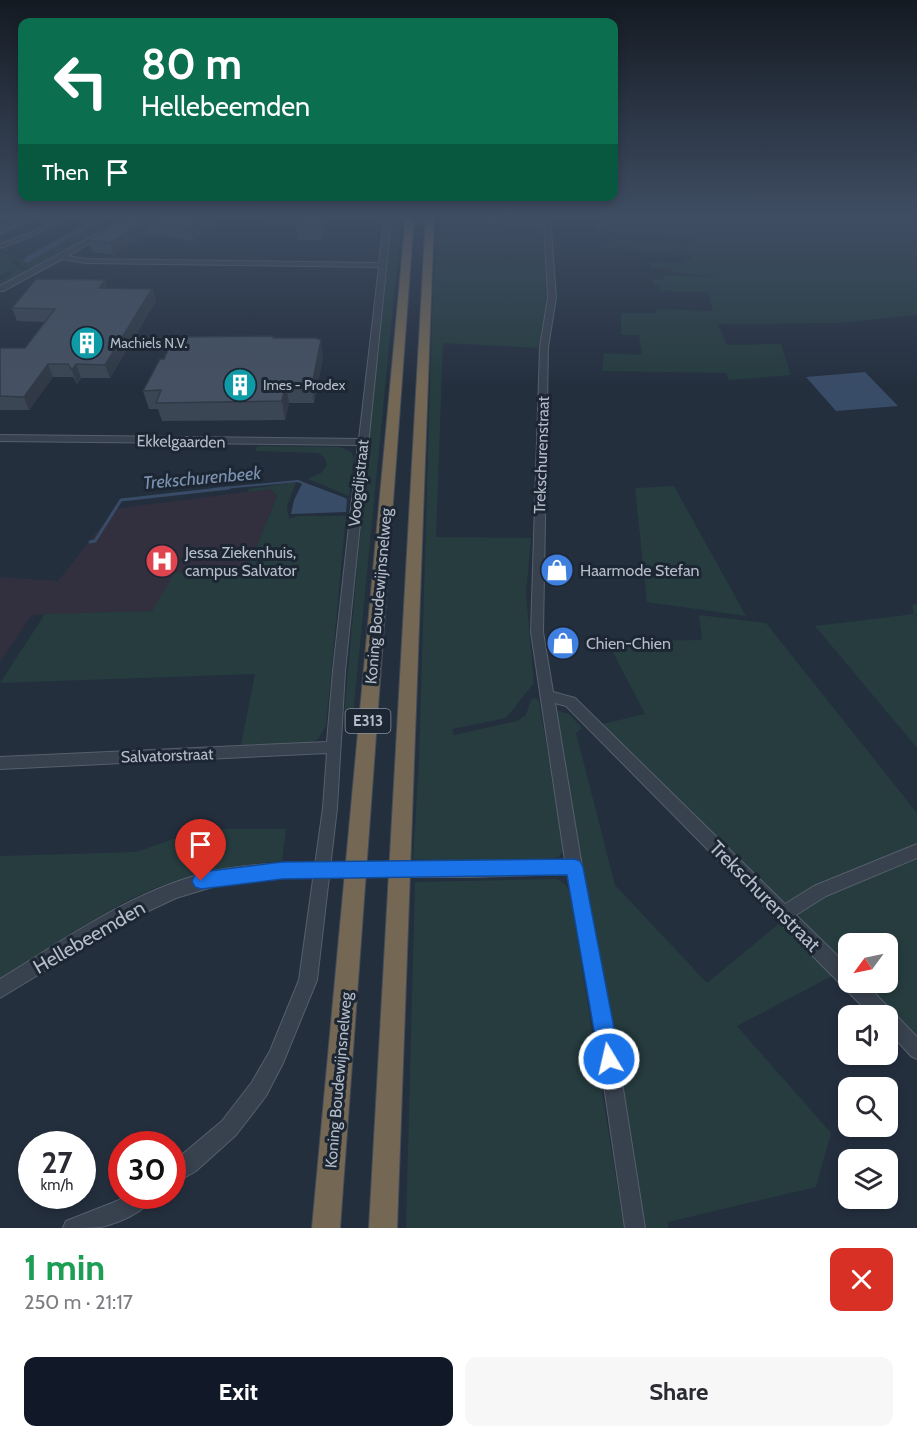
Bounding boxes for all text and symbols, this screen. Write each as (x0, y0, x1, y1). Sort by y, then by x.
text: 80 m (141, 38, 242, 90)
icon: left (42, 42, 120, 120)
text: Hellebeemden (141, 90, 310, 123)
icon: arrive (101, 156, 134, 189)
text: Then (42, 159, 89, 186)
building icon: Machiels N.V. (69, 325, 105, 361)
place label: Machiels N.V. (110, 334, 187, 352)
building icon: Imes - Prodex (222, 367, 258, 403)
place label: Imes - Prodex (263, 376, 346, 394)
street label: Trekschurenstraat (530, 395, 553, 514)
street label: Ekkelgaarden (136, 431, 226, 452)
street label: Voogdijstraat (344, 438, 373, 528)
water label: Trekschurenbeek (142, 462, 263, 494)
street label: Koning Boudewijnsnelweg (361, 506, 396, 685)
hospital icon: Jessa Ziekenhuis, campus Salvator (144, 543, 180, 579)
place label: Jessa Ziekenhuis, campus Salvator (184, 543, 298, 580)
shop icon: Haarmode Stefan (539, 552, 575, 588)
place label: Haarmode Stefan (580, 561, 700, 580)
shop icon: Chien-Chien (545, 625, 581, 661)
place label: Chien-Chien (586, 634, 671, 653)
road number: E313 (346, 709, 391, 733)
street label: Salvatorstraat (120, 744, 214, 767)
pin (175, 819, 226, 881)
icon: arrive (184, 828, 217, 861)
street label: Trekschurenstraat (704, 835, 826, 957)
street label: Hellebeemden (29, 895, 149, 979)
north arrow (838, 933, 898, 993)
map controls (838, 933, 898, 1209)
street label: Koning Boudewijnsnelweg (321, 990, 356, 1169)
button: sound (838, 1005, 898, 1065)
position arrow (577, 1027, 641, 1091)
button: search (838, 1077, 898, 1137)
speed limit sign: 30 (108, 1131, 186, 1209)
text: 27 (41, 1144, 73, 1181)
button: layers (838, 1149, 898, 1209)
text: km/h (41, 1176, 73, 1194)
text: 1 min (24, 1245, 105, 1289)
button: close (830, 1248, 893, 1311)
text: 250 m · 21:17 (24, 1290, 133, 1314)
button: Exit (24, 1357, 453, 1426)
button: Share (465, 1357, 893, 1426)

